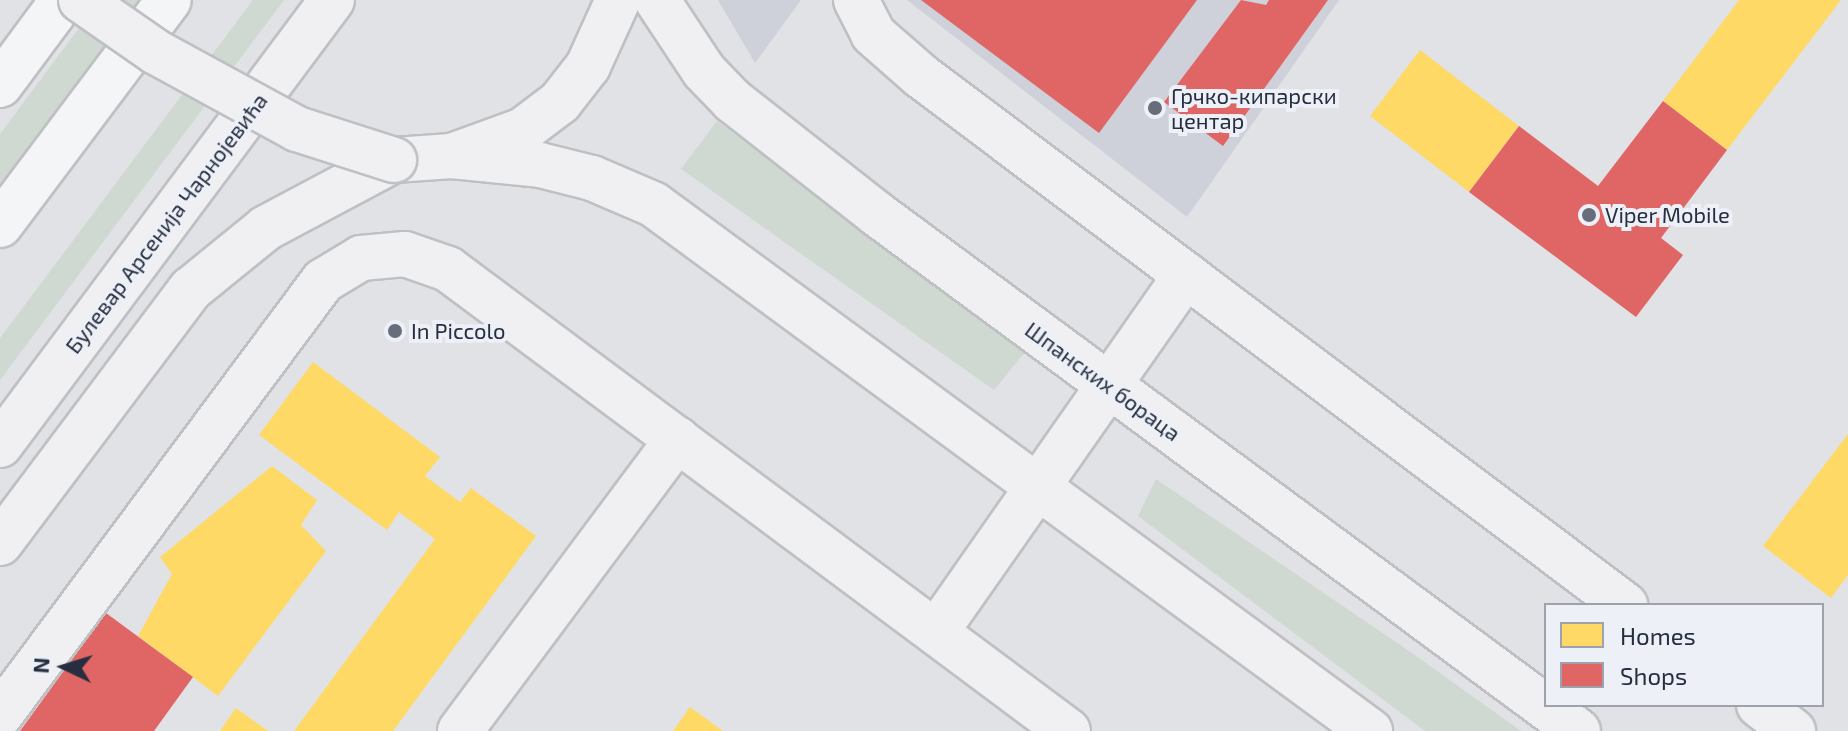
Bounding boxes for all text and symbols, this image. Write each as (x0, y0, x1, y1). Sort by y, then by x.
place label: Грчко-кипарски центар (1171, 82, 1337, 134)
street label: Булевар Арсенија Чарнојевића (59, 88, 273, 358)
marker: Грчко-кипарски центар (1146, 99, 1164, 117)
place label: Viper Mobile (1605, 202, 1730, 228)
marker: Viper Mobile (1580, 206, 1598, 224)
street label: Шпанских бораца (1020, 316, 1186, 446)
place label: In Piccolo (411, 318, 506, 344)
marker: In Piccolo (386, 322, 404, 340)
legend (1544, 603, 1824, 707)
text: Homes (1620, 621, 1696, 650)
north arrow (24, 627, 104, 707)
text: N (27, 657, 54, 674)
text: Shops (1620, 661, 1687, 690)

